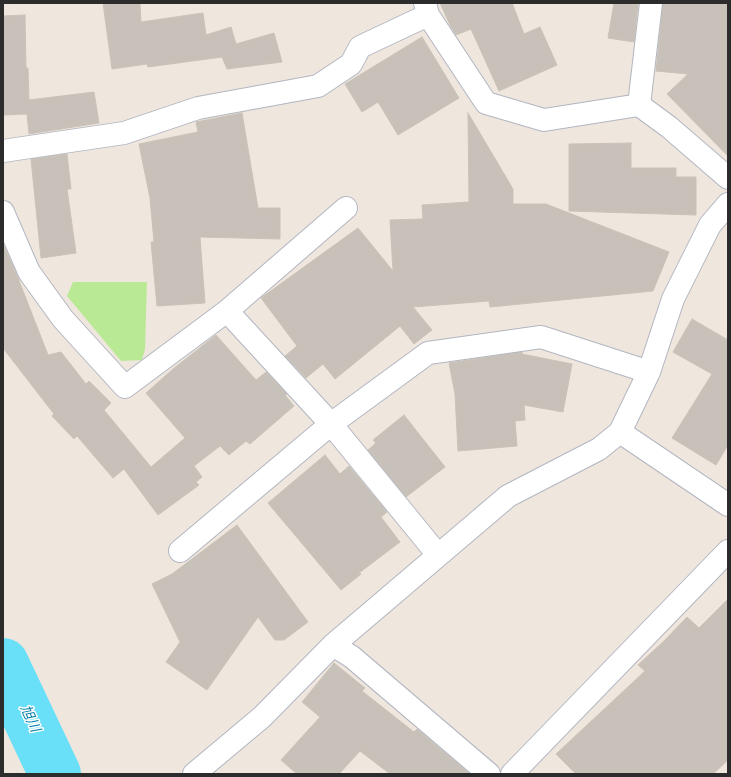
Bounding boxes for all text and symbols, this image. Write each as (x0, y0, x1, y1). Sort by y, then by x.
water label: 旭川 (15, 703, 43, 735)

